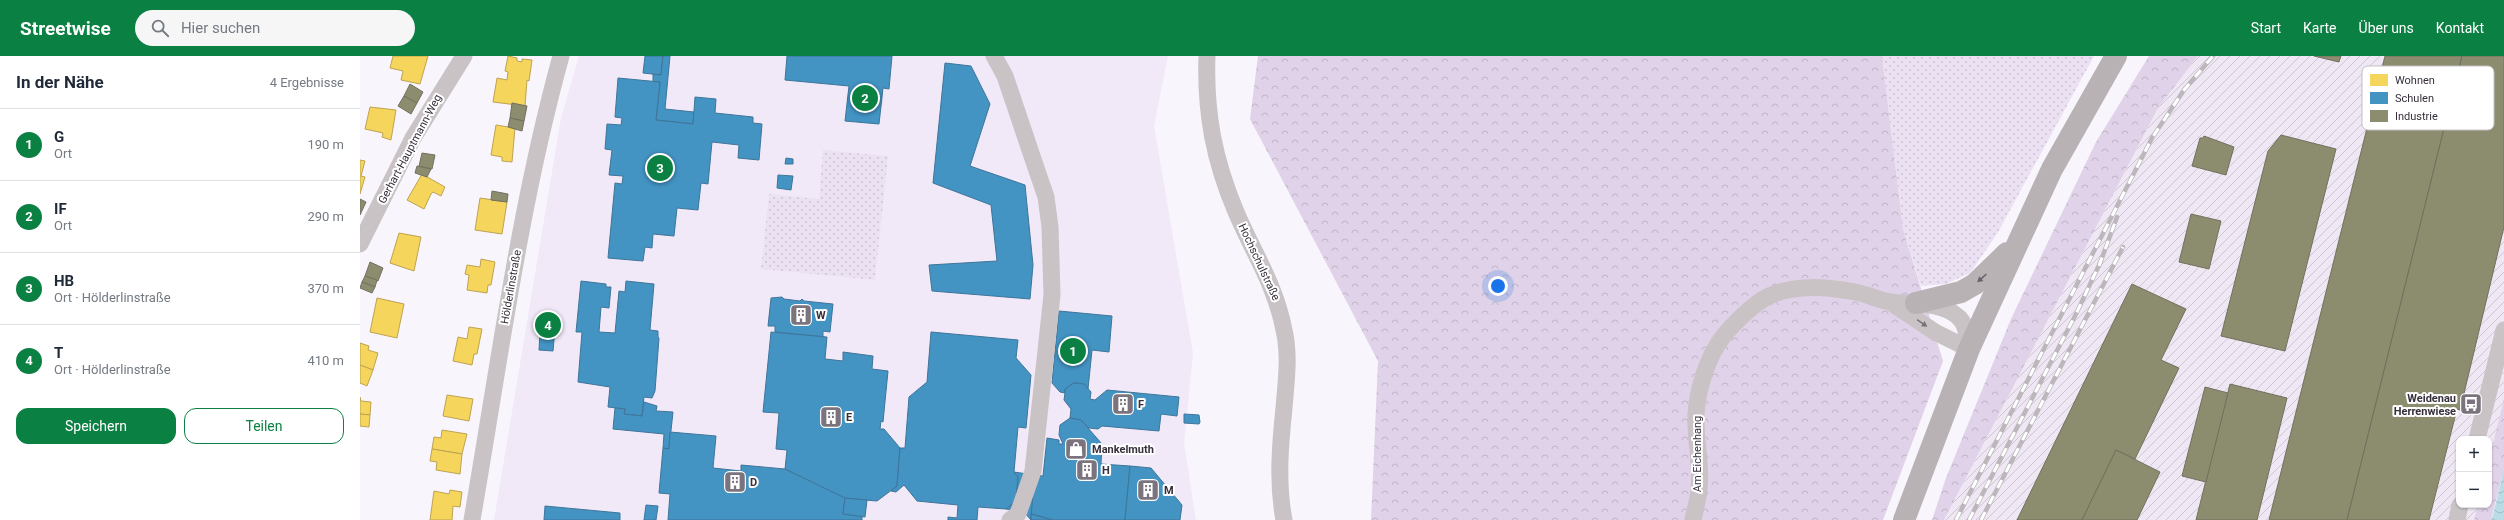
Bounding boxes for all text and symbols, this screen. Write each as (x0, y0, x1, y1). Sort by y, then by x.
search box (135, 10, 415, 46)
text: Streetwise (20, 17, 111, 40)
icon: search (149, 17, 171, 39)
text: Hier suchen (181, 19, 260, 37)
text: Start (2251, 20, 2281, 36)
text: Karte (2303, 20, 2337, 36)
text: Über uns (2359, 20, 2414, 36)
text: Kontakt (2436, 20, 2484, 36)
legend (2362, 66, 2494, 130)
text: In der Nähe (16, 72, 104, 92)
text: Wohnen (2395, 74, 2435, 87)
text: 4 Ergebnisse (270, 75, 344, 90)
pin: 2 (852, 83, 878, 113)
street label: Gerhart-Hauptmann-Weg (376, 92, 444, 206)
text: Schulen (2395, 92, 2434, 105)
text: Industrie (2395, 110, 2438, 123)
text: G (54, 128, 64, 146)
text: 1 (25, 137, 33, 152)
text: 190 m (307, 137, 344, 152)
text: Ort (54, 146, 72, 161)
pin: 3 (647, 153, 673, 183)
text: IF (54, 200, 67, 218)
text: 2 (25, 209, 33, 224)
text: 290 m (307, 209, 344, 224)
text: Ort (54, 218, 72, 233)
street label: Hochschulstraße (1236, 221, 1283, 303)
street label: Hölderlinstraße (498, 249, 524, 325)
text: HB (54, 272, 74, 290)
one-way arrow (1977, 273, 1987, 283)
your location (1488, 276, 1508, 296)
text: 3 (25, 281, 33, 296)
text: 370 m (307, 281, 344, 296)
text: Ort · Hölderlinstraße (54, 290, 171, 305)
building icon: W (788, 302, 814, 328)
place label: W (816, 309, 826, 322)
pin: 4 (535, 310, 561, 340)
one-way arrow (1917, 319, 1927, 327)
pin: 1 (1060, 336, 1086, 366)
text: T (54, 344, 63, 362)
text: 4 (25, 353, 33, 368)
text: 410 m (307, 353, 344, 368)
text: Ort · Hölderlinstraße (54, 362, 171, 377)
building icon: F (1110, 391, 1136, 417)
bus stop icon: Weidenau Herrenwiese (2458, 391, 2484, 417)
place label: Weidenau Herrenwiese (2394, 392, 2456, 418)
place label: F (1138, 398, 1144, 411)
building icon: E (818, 404, 844, 430)
button: Speichern (16, 408, 176, 444)
button: Teilen (184, 408, 344, 444)
place label: E (846, 411, 852, 424)
street label: Am Eichenhang (1691, 416, 1704, 492)
shop icon: Mankelmuth (1063, 436, 1089, 462)
map controls (2456, 436, 2492, 508)
button: + (2456, 436, 2492, 472)
place label: Mankelmuth (1092, 443, 1154, 456)
building icon: H (1074, 457, 1100, 483)
place label: H (1102, 464, 1110, 477)
building icon: D (722, 469, 748, 495)
button: − (2456, 472, 2492, 508)
place label: D (750, 476, 757, 489)
building icon: M (1135, 477, 1161, 503)
place label: M (1164, 484, 1174, 497)

